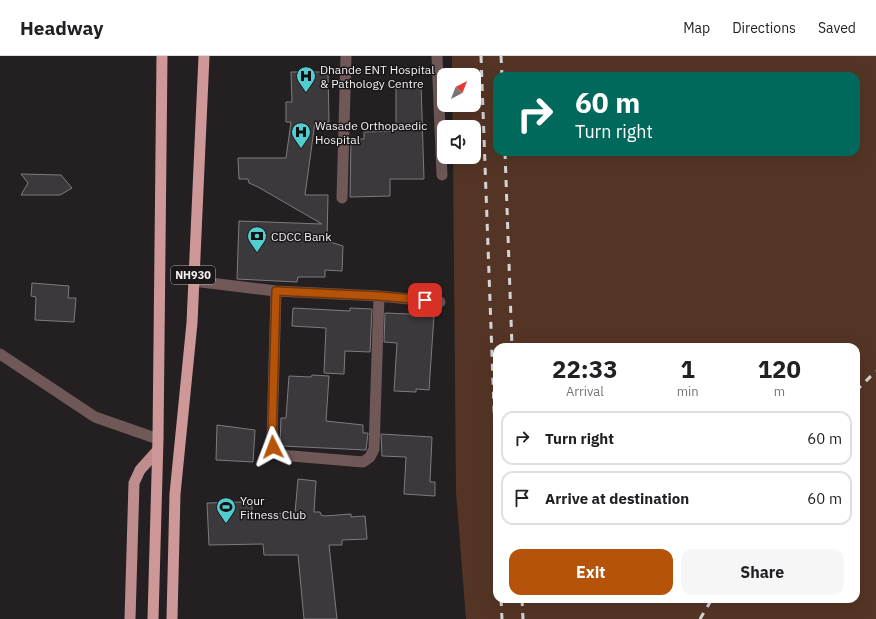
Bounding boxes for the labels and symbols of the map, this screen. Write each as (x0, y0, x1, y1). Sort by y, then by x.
place label: Dhande ENT Hospital & Pathology Centre (320, 62, 435, 91)
hospital icon: Dhande ENT Hospital & Pathology Centre (295, 65, 317, 93)
north arrow (437, 68, 481, 112)
place label: Wasade Orthopaedic Hospital (315, 118, 427, 147)
hospital icon: Wasade Orthopaedic Hospital (290, 121, 312, 149)
bank icon: CDCC Bank (246, 225, 268, 253)
place label: CDCC Bank (271, 229, 332, 244)
road number: NH930 (171, 266, 215, 284)
pin (408, 283, 442, 317)
position arrow (252, 426, 294, 468)
place label: Your Fitness Club (240, 493, 306, 522)
sports icon: Your Fitness Club (215, 496, 237, 524)

